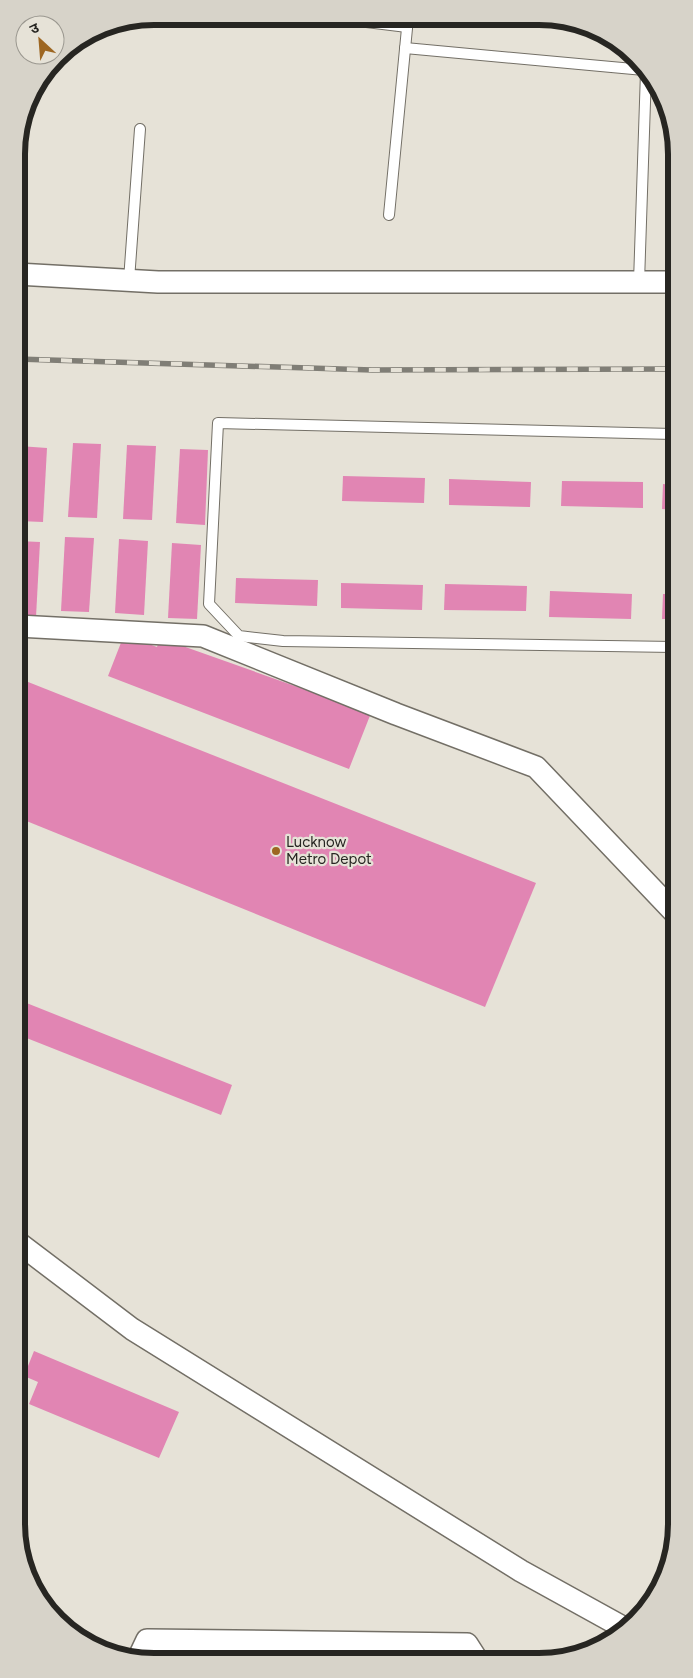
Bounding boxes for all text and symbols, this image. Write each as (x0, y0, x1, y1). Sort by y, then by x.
north arrow (15, 15, 65, 65)
text: उ (27, 19, 43, 38)
place label: Lucknow Metro Depot (286, 833, 372, 868)
marker: Lucknow Metro Depot (270, 845, 282, 857)

